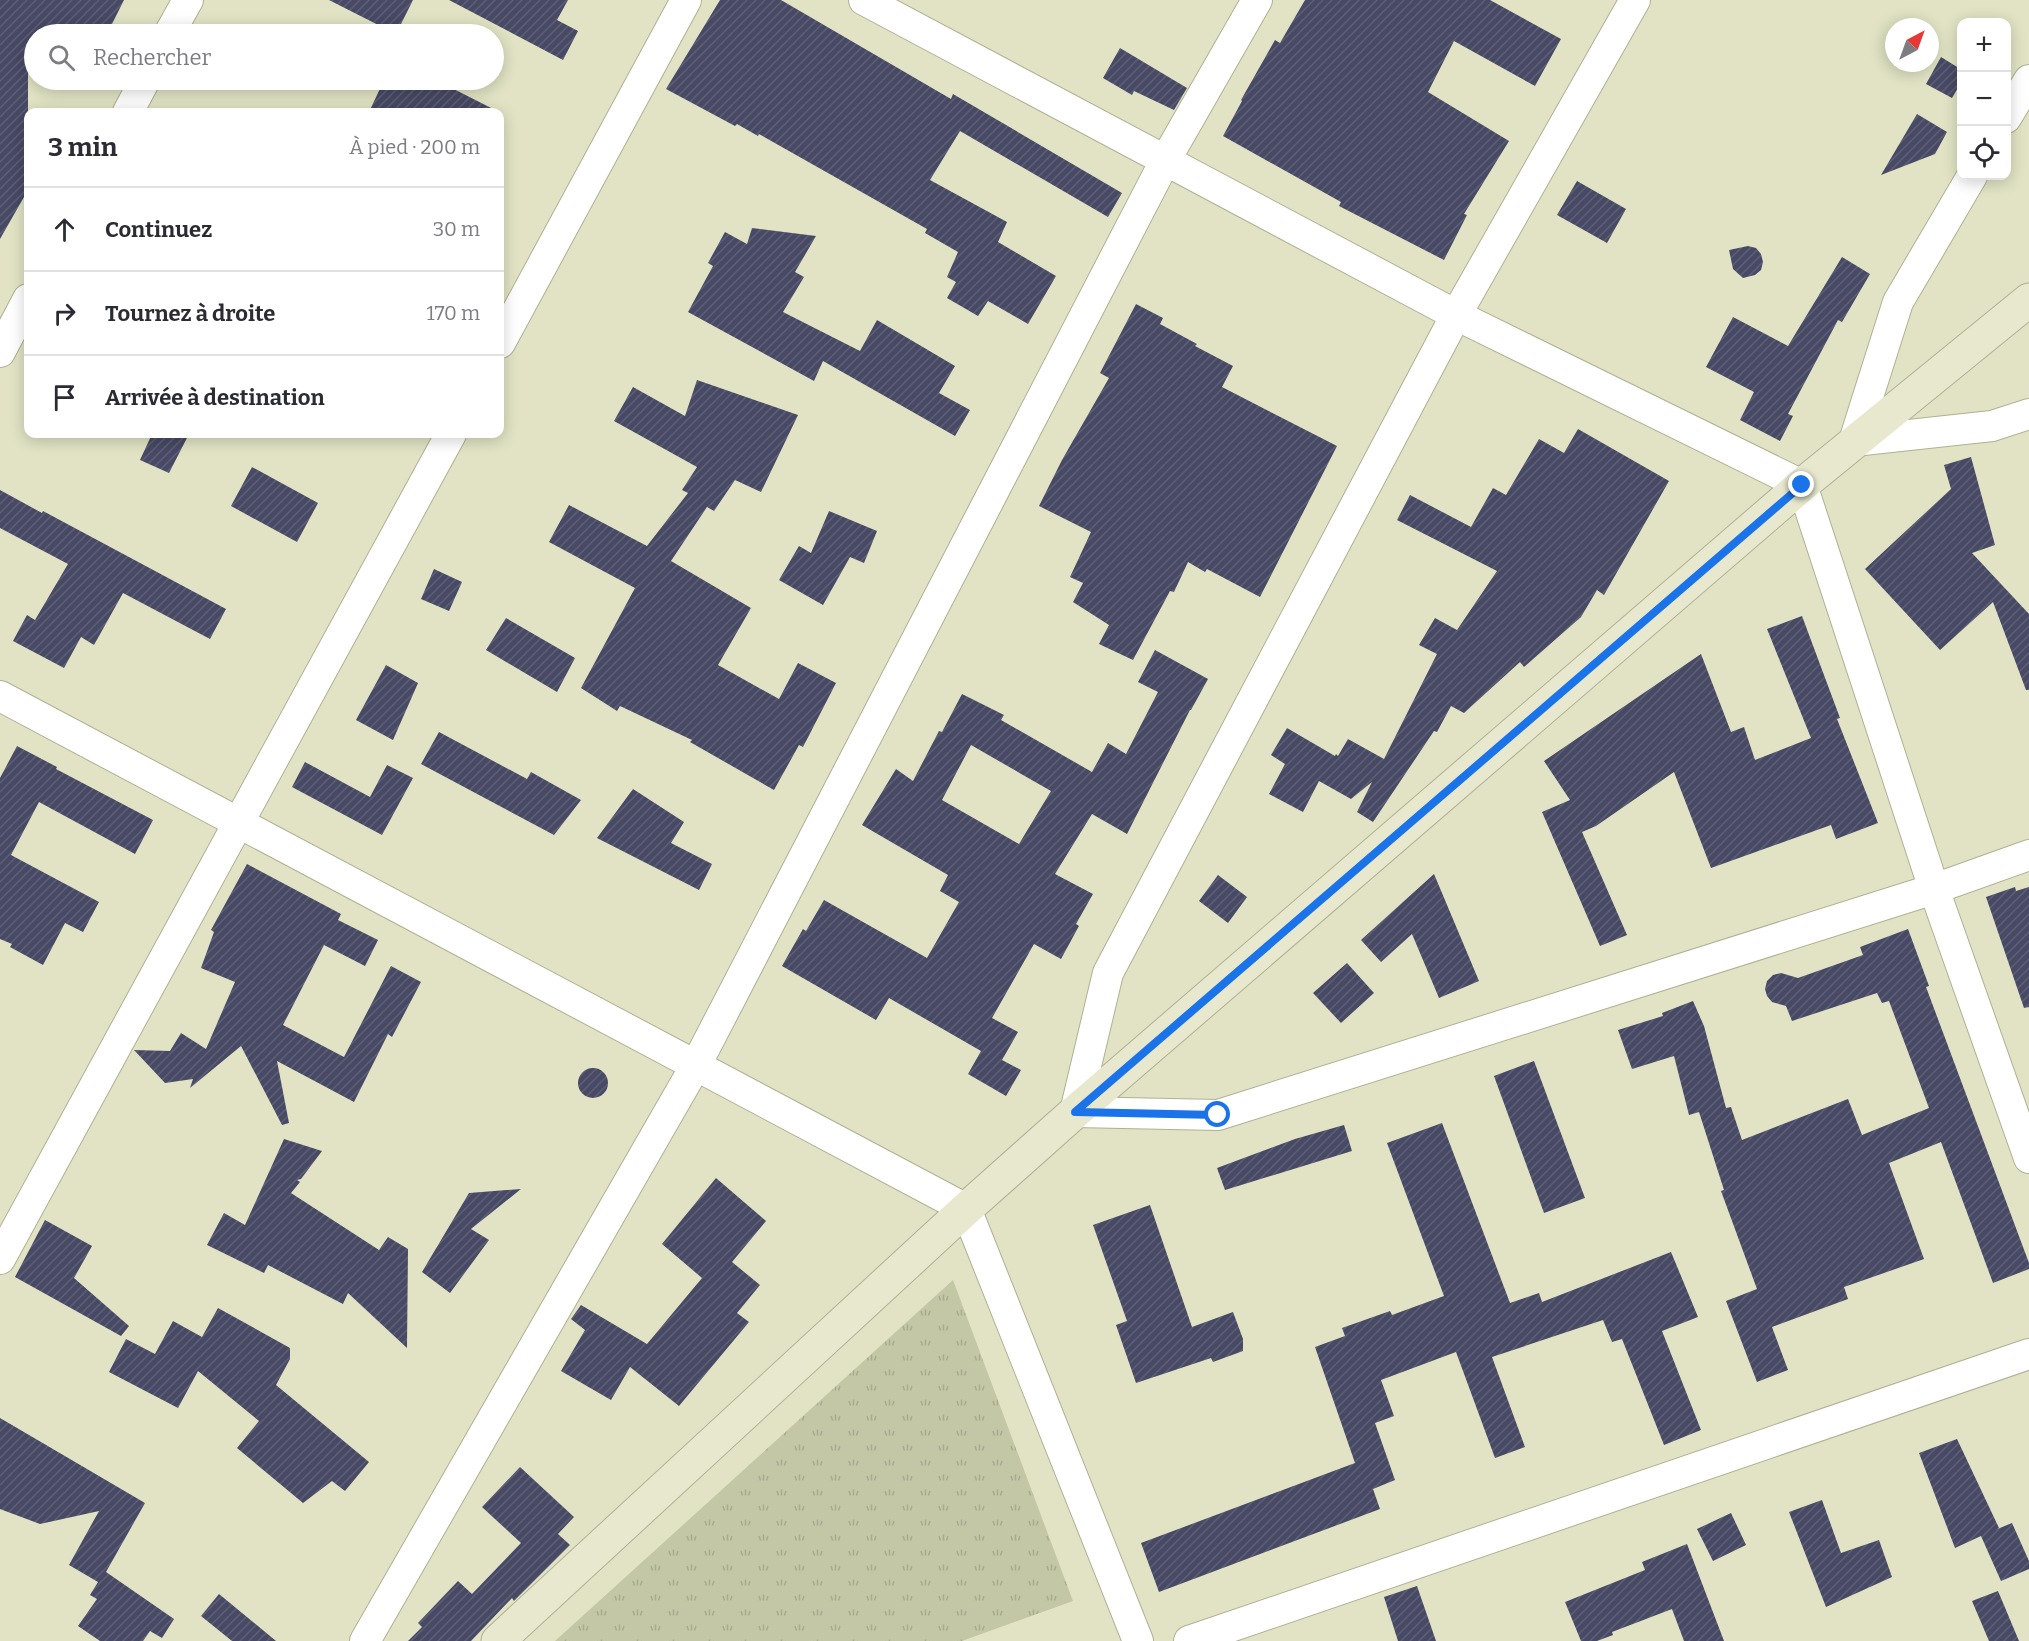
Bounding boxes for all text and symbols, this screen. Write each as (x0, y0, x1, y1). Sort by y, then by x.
north arrow (1885, 18, 1939, 72)
map controls (1957, 18, 2011, 180)
button: + (1957, 18, 2011, 72)
search box (24, 24, 504, 90)
icon: search (45, 41, 78, 74)
text: Rechercher (93, 44, 211, 71)
button: − (1957, 72, 2011, 126)
button: locate (1957, 126, 2011, 180)
text: 3 min (48, 132, 117, 163)
text: À pied · 200 m (349, 135, 480, 159)
icon: ahead (48, 213, 81, 246)
text: Continuez (105, 216, 212, 243)
text: 30 m (433, 217, 480, 241)
icon: right (48, 297, 81, 330)
text: Tournez à droite (105, 300, 275, 327)
text: 170 m (427, 301, 480, 325)
icon: arrive (48, 381, 81, 414)
text: Arrivée à destination (105, 384, 325, 411)
route end (1788, 471, 1814, 497)
route start (1204, 1101, 1230, 1127)

